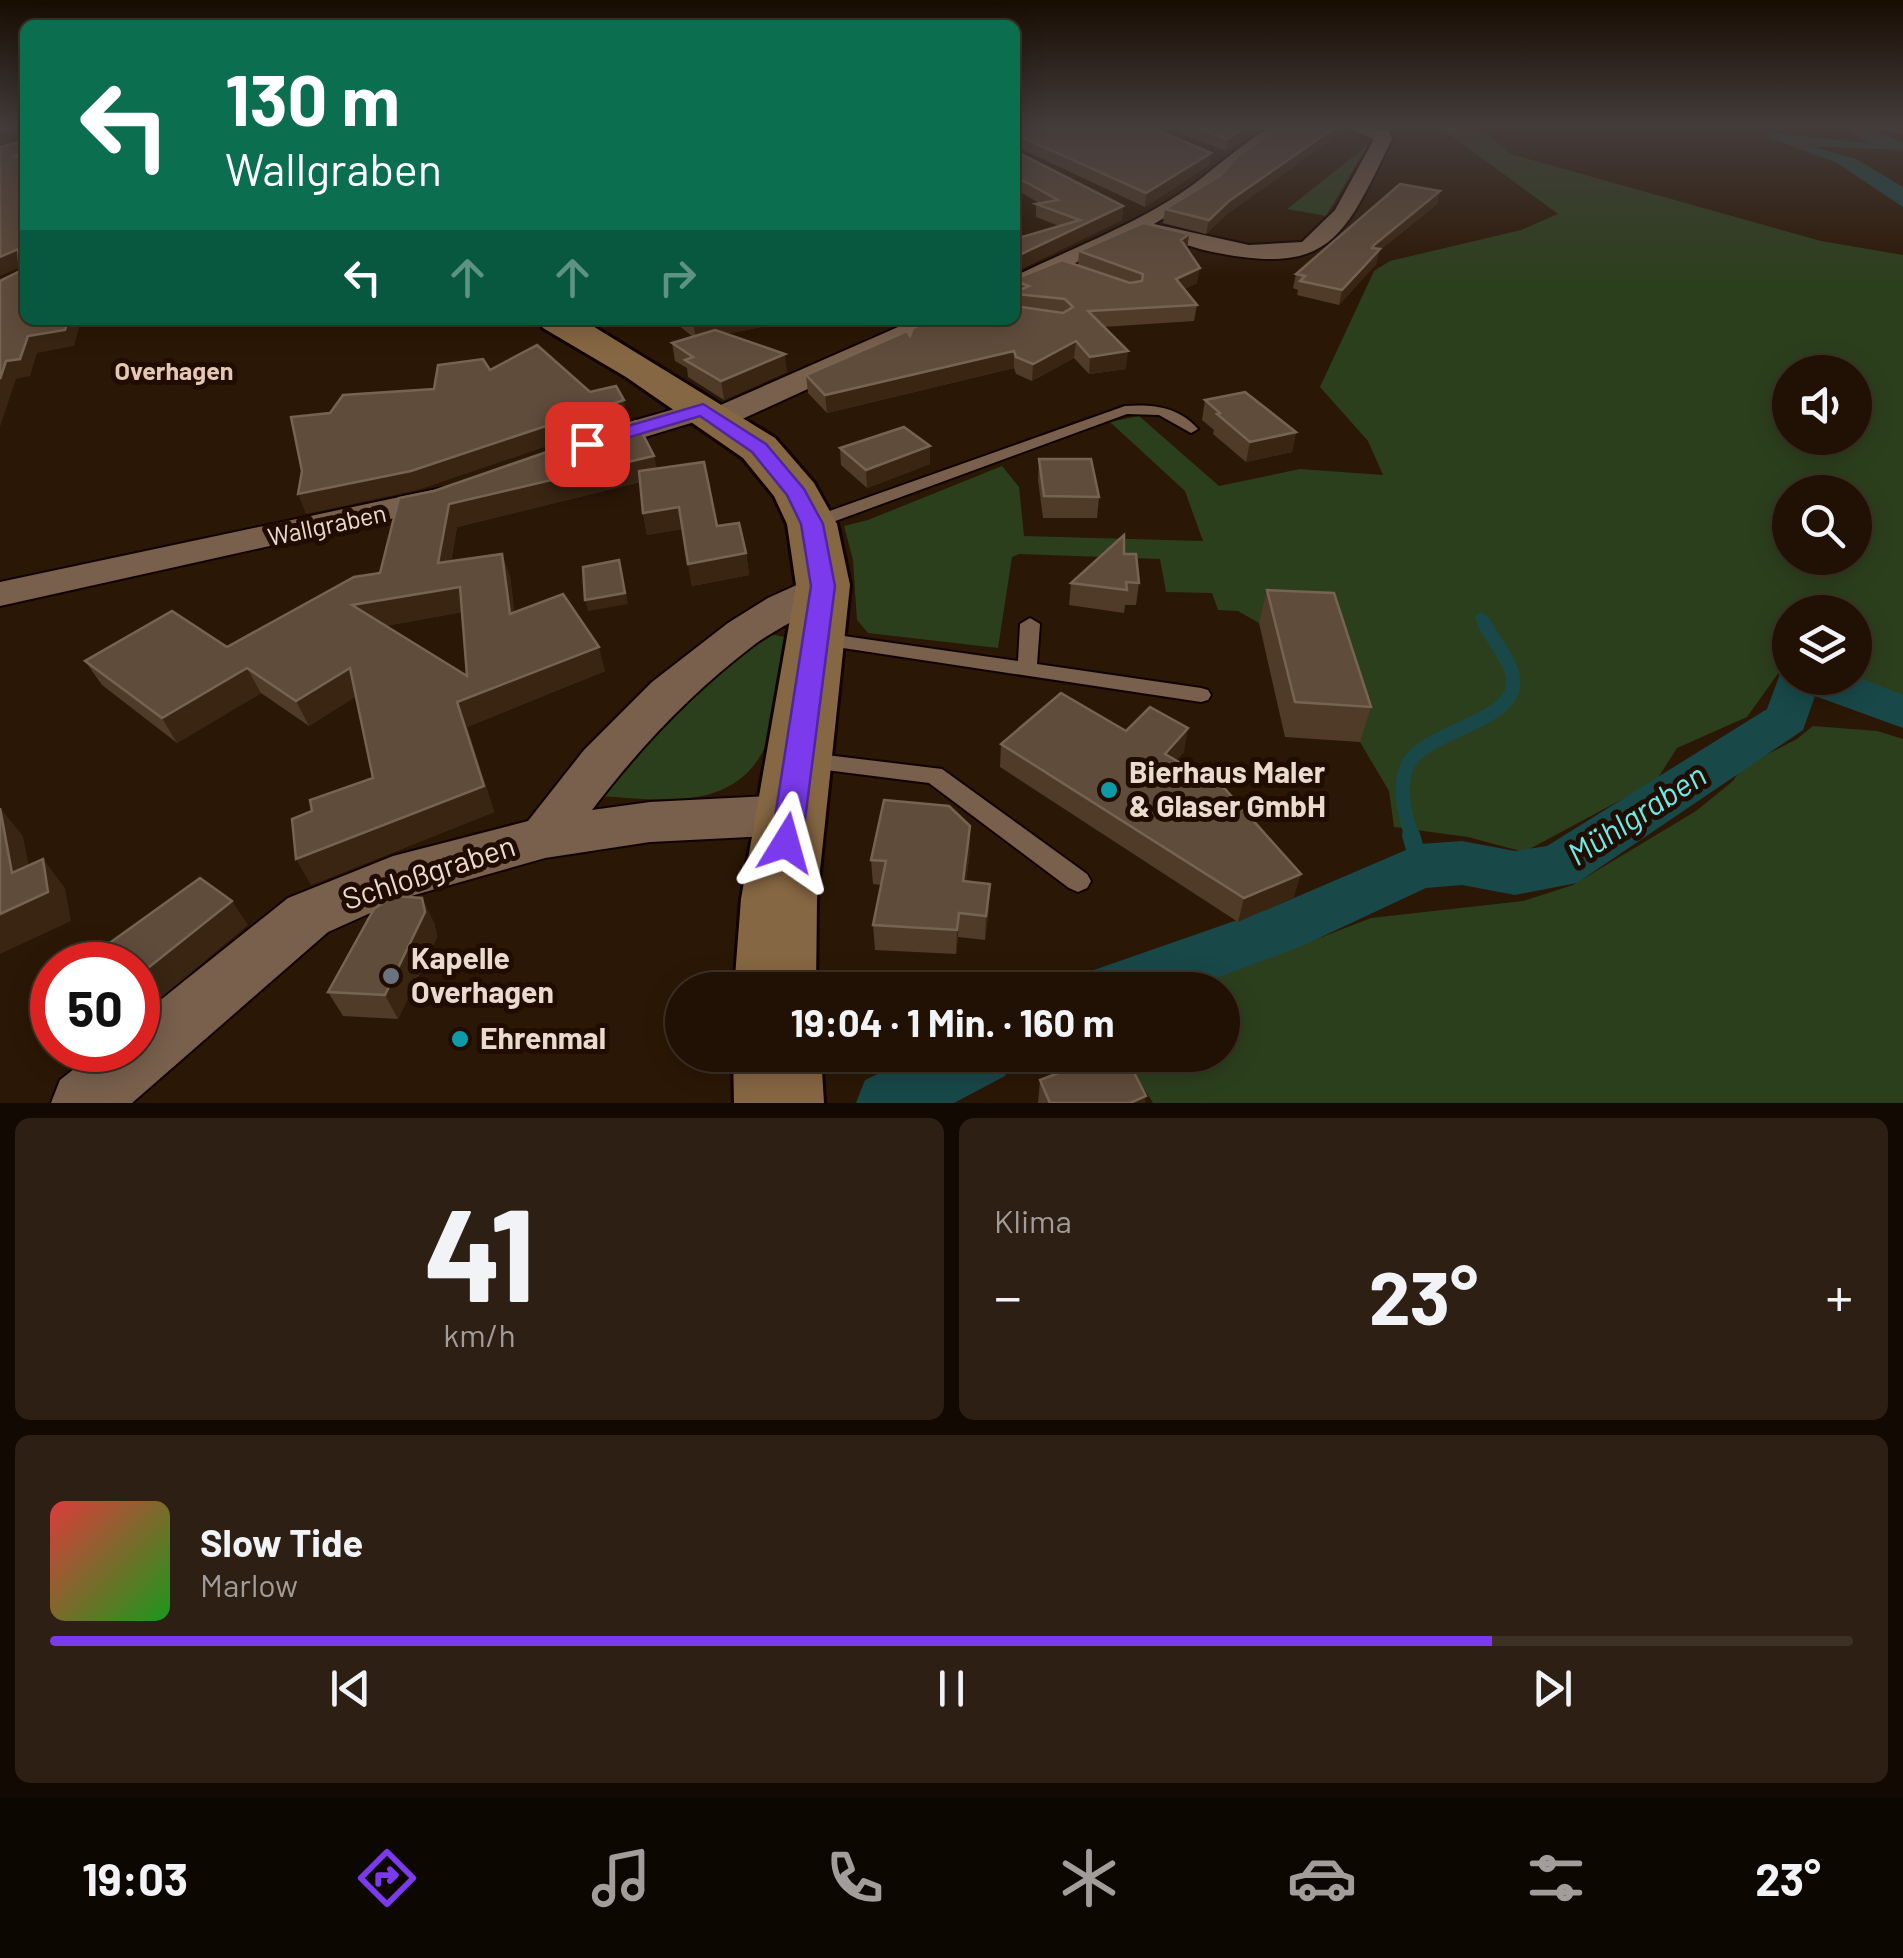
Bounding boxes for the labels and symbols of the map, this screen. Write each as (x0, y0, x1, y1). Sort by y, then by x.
district label: Overhagen (114, 355, 234, 385)
pin (545, 402, 630, 487)
street label: Wallgraben (265, 497, 389, 551)
place label: Bierhaus Maler & Glaser GmbH (1129, 753, 1326, 823)
water label: Mühlgraben (1560, 755, 1712, 872)
marker: Bierhaus Maler & Glaser GmbH (1098, 779, 1120, 801)
position arrow (734, 791, 838, 895)
street label: Schloßgraben (338, 826, 519, 916)
place label: Kapelle Overhagen (411, 939, 554, 1009)
speed limit sign: 50 (30, 942, 160, 1072)
marker: Kapelle Overhagen (380, 965, 402, 987)
place label: Ehrenmal (480, 1019, 606, 1055)
marker: Ehrenmal (449, 1028, 471, 1050)

